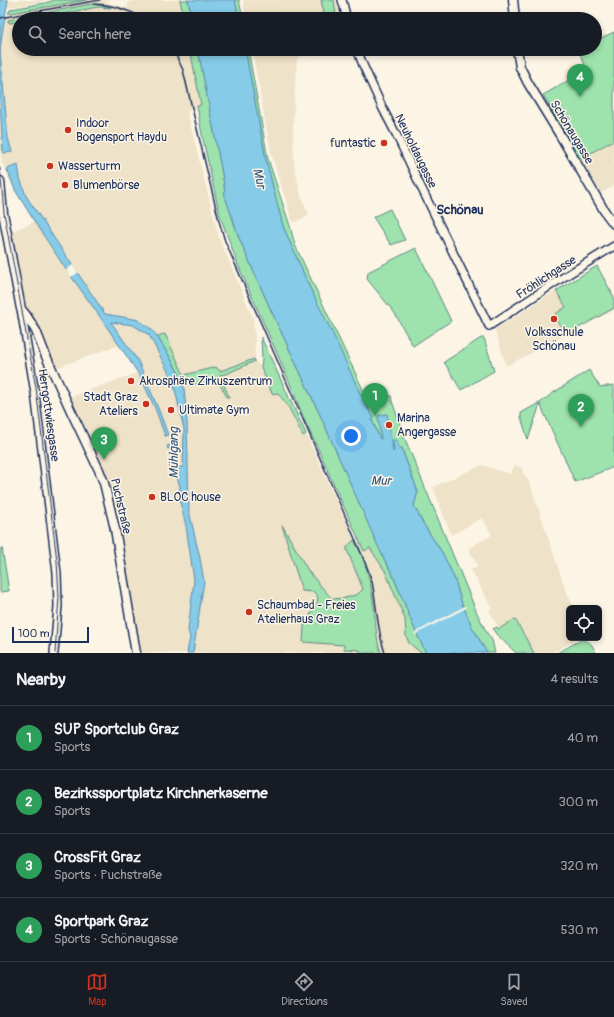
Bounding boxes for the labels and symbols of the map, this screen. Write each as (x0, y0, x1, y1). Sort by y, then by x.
pin: 4 (567, 64, 593, 97)
street label: Schönaugasse (547, 98, 597, 167)
street label: Neuholdaugasse (391, 112, 440, 191)
place label: Indoor Bogensport Haydu (76, 116, 167, 145)
marker: Indoor Bogensport Haydu (63, 125, 73, 135)
place label: funtastic (330, 136, 376, 151)
marker: funtastic (379, 138, 389, 148)
place label: Wasserturm (58, 159, 121, 174)
marker: Wasserturm (45, 161, 55, 171)
water label: Mur (249, 166, 270, 192)
place label: Blumenbörse (73, 178, 140, 193)
marker: Blumenbörse (60, 180, 70, 190)
district label: Schönau (436, 202, 484, 218)
street label: Fröhlichgasse (513, 252, 579, 302)
marker: Volksschule Schönau (549, 314, 559, 324)
place label: Volksschule Schönau (525, 325, 583, 354)
street label: Herrgottwiesgasse (35, 368, 62, 463)
place label: Akrosphäre Zirkuszentrum (139, 374, 273, 389)
marker: Akrosphäre Zirkuszentrum (126, 376, 136, 386)
pin: 1 (362, 383, 388, 416)
place label: Stadt Graz Ateliers (83, 390, 139, 419)
pin: 2 (568, 394, 594, 427)
marker: Stadt Graz Ateliers (141, 399, 151, 409)
place label: Ultimate Gym (179, 403, 250, 418)
marker: Ultimate Gym (166, 405, 176, 415)
place label: Marina Angergasse (397, 411, 456, 440)
marker: Marina Angergasse (384, 420, 394, 430)
water label: Mühlgang (166, 426, 182, 479)
your location (341, 426, 361, 446)
pin: 3 (91, 427, 117, 460)
water label: Mur (371, 473, 394, 489)
street label: Puchstraße (107, 477, 134, 536)
place label: BLOC house (160, 490, 221, 505)
marker: BLOC house (147, 492, 157, 502)
place label: Schaumbad - Freies Atelierhaus Graz (257, 598, 356, 627)
marker: Schaumbad - Freies Atelierhaus Graz (244, 607, 254, 617)
scale bar (12, 625, 89, 644)

